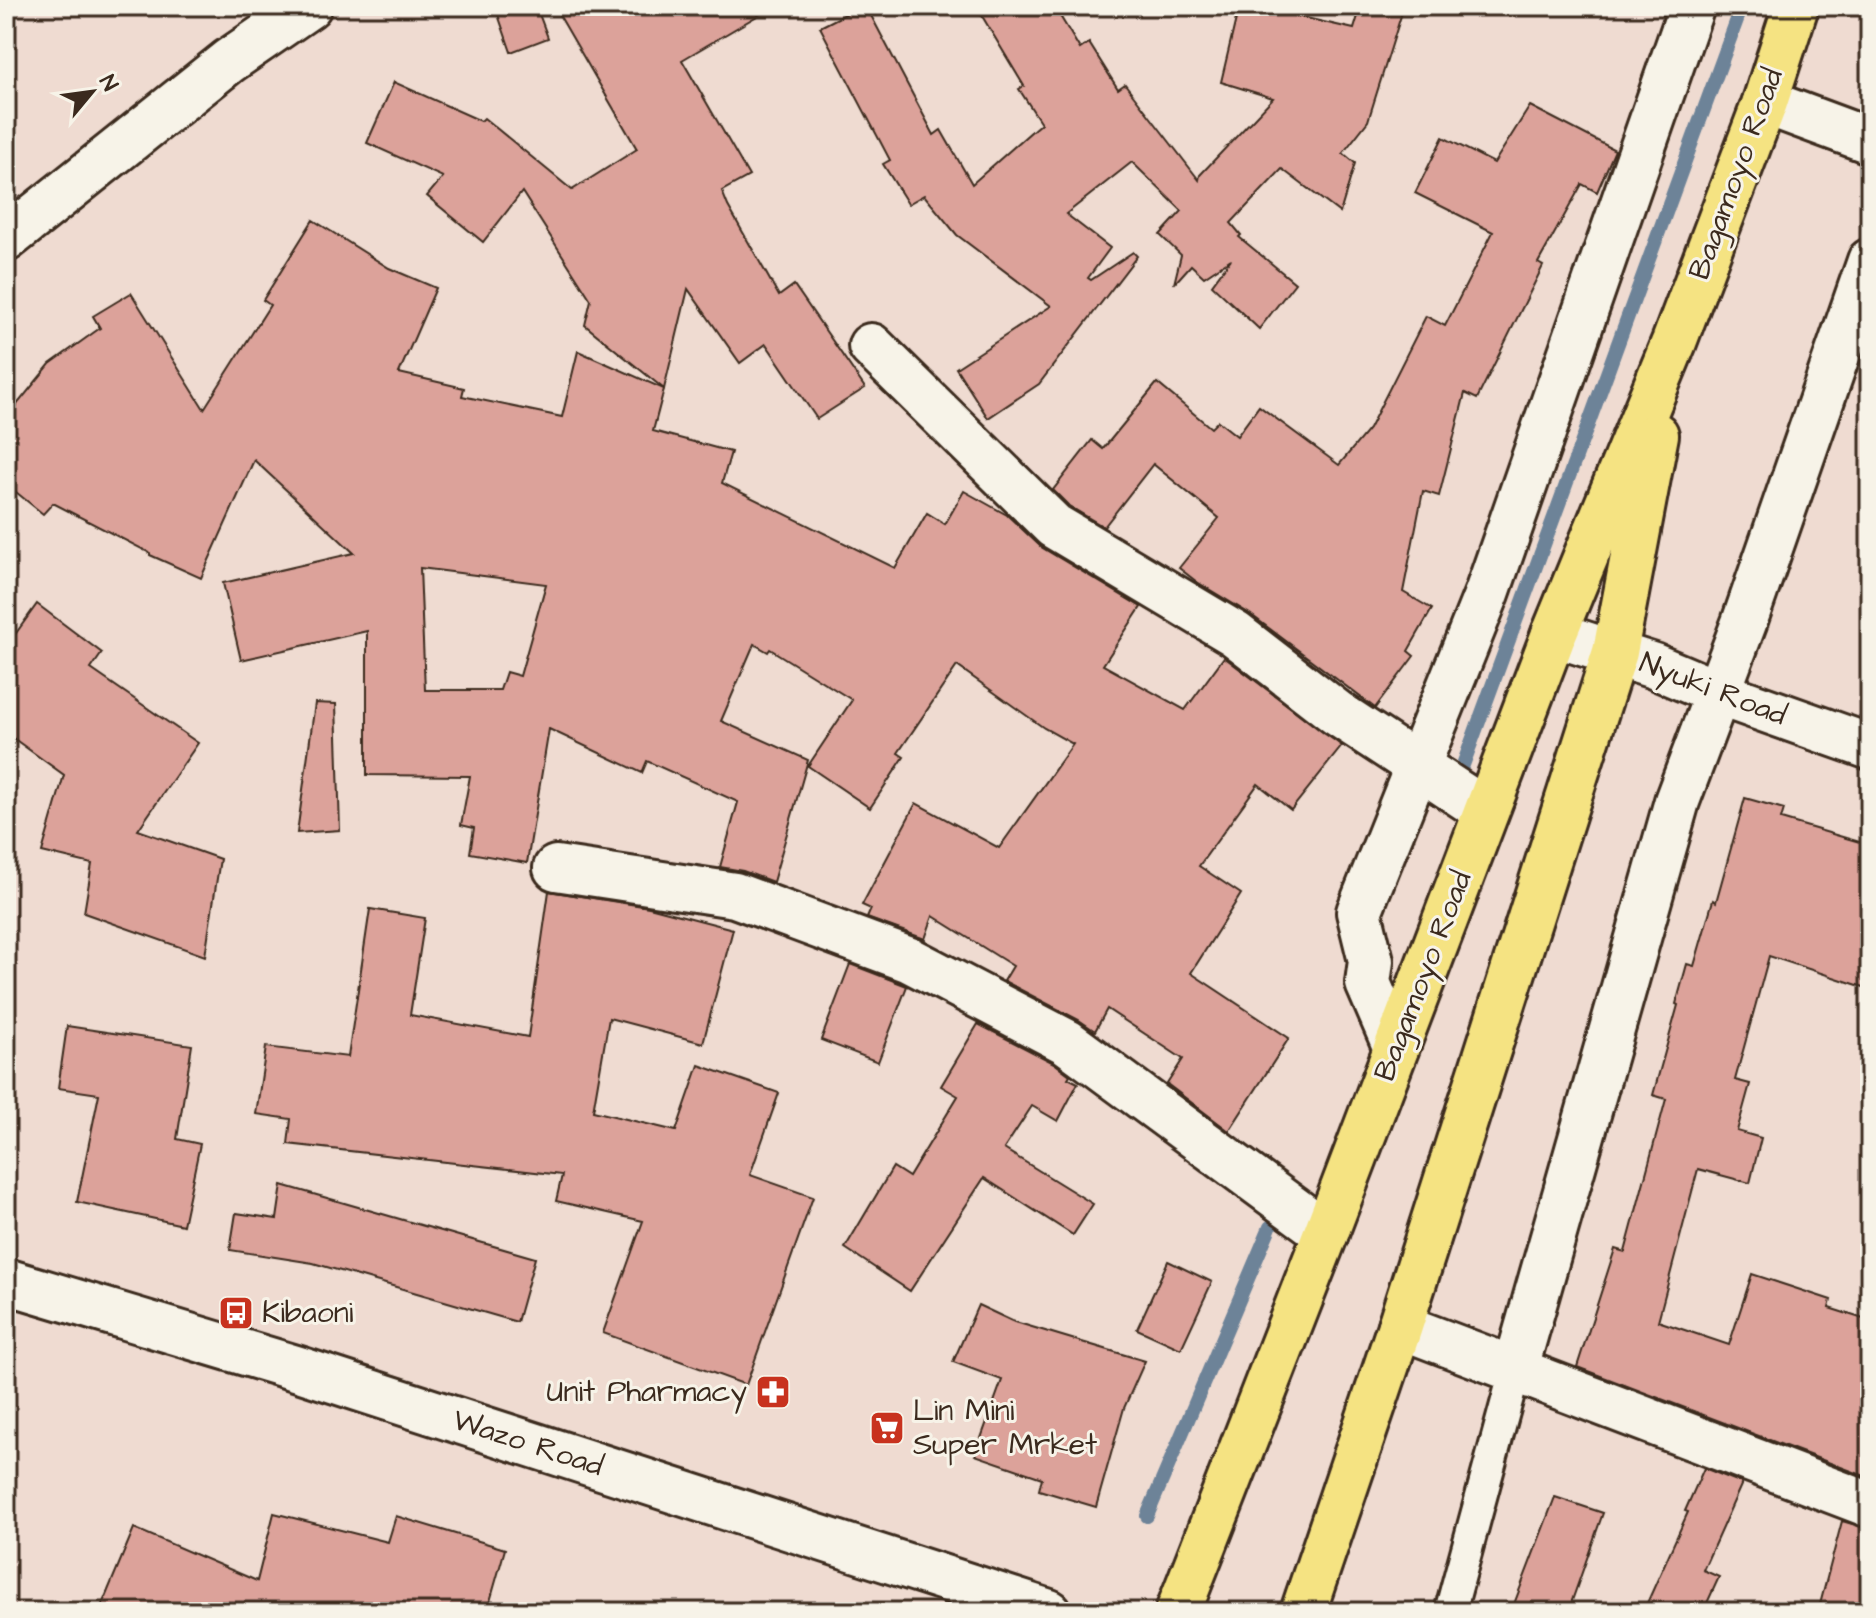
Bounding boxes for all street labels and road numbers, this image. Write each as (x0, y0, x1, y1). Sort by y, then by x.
street label: Bagamoyo Road (1678, 63, 1795, 286)
street label: Nyuki Road (1633, 642, 1793, 737)
street label: Bagamoyo Road (1364, 865, 1483, 1087)
street label: Wazo Road (447, 1399, 609, 1487)

